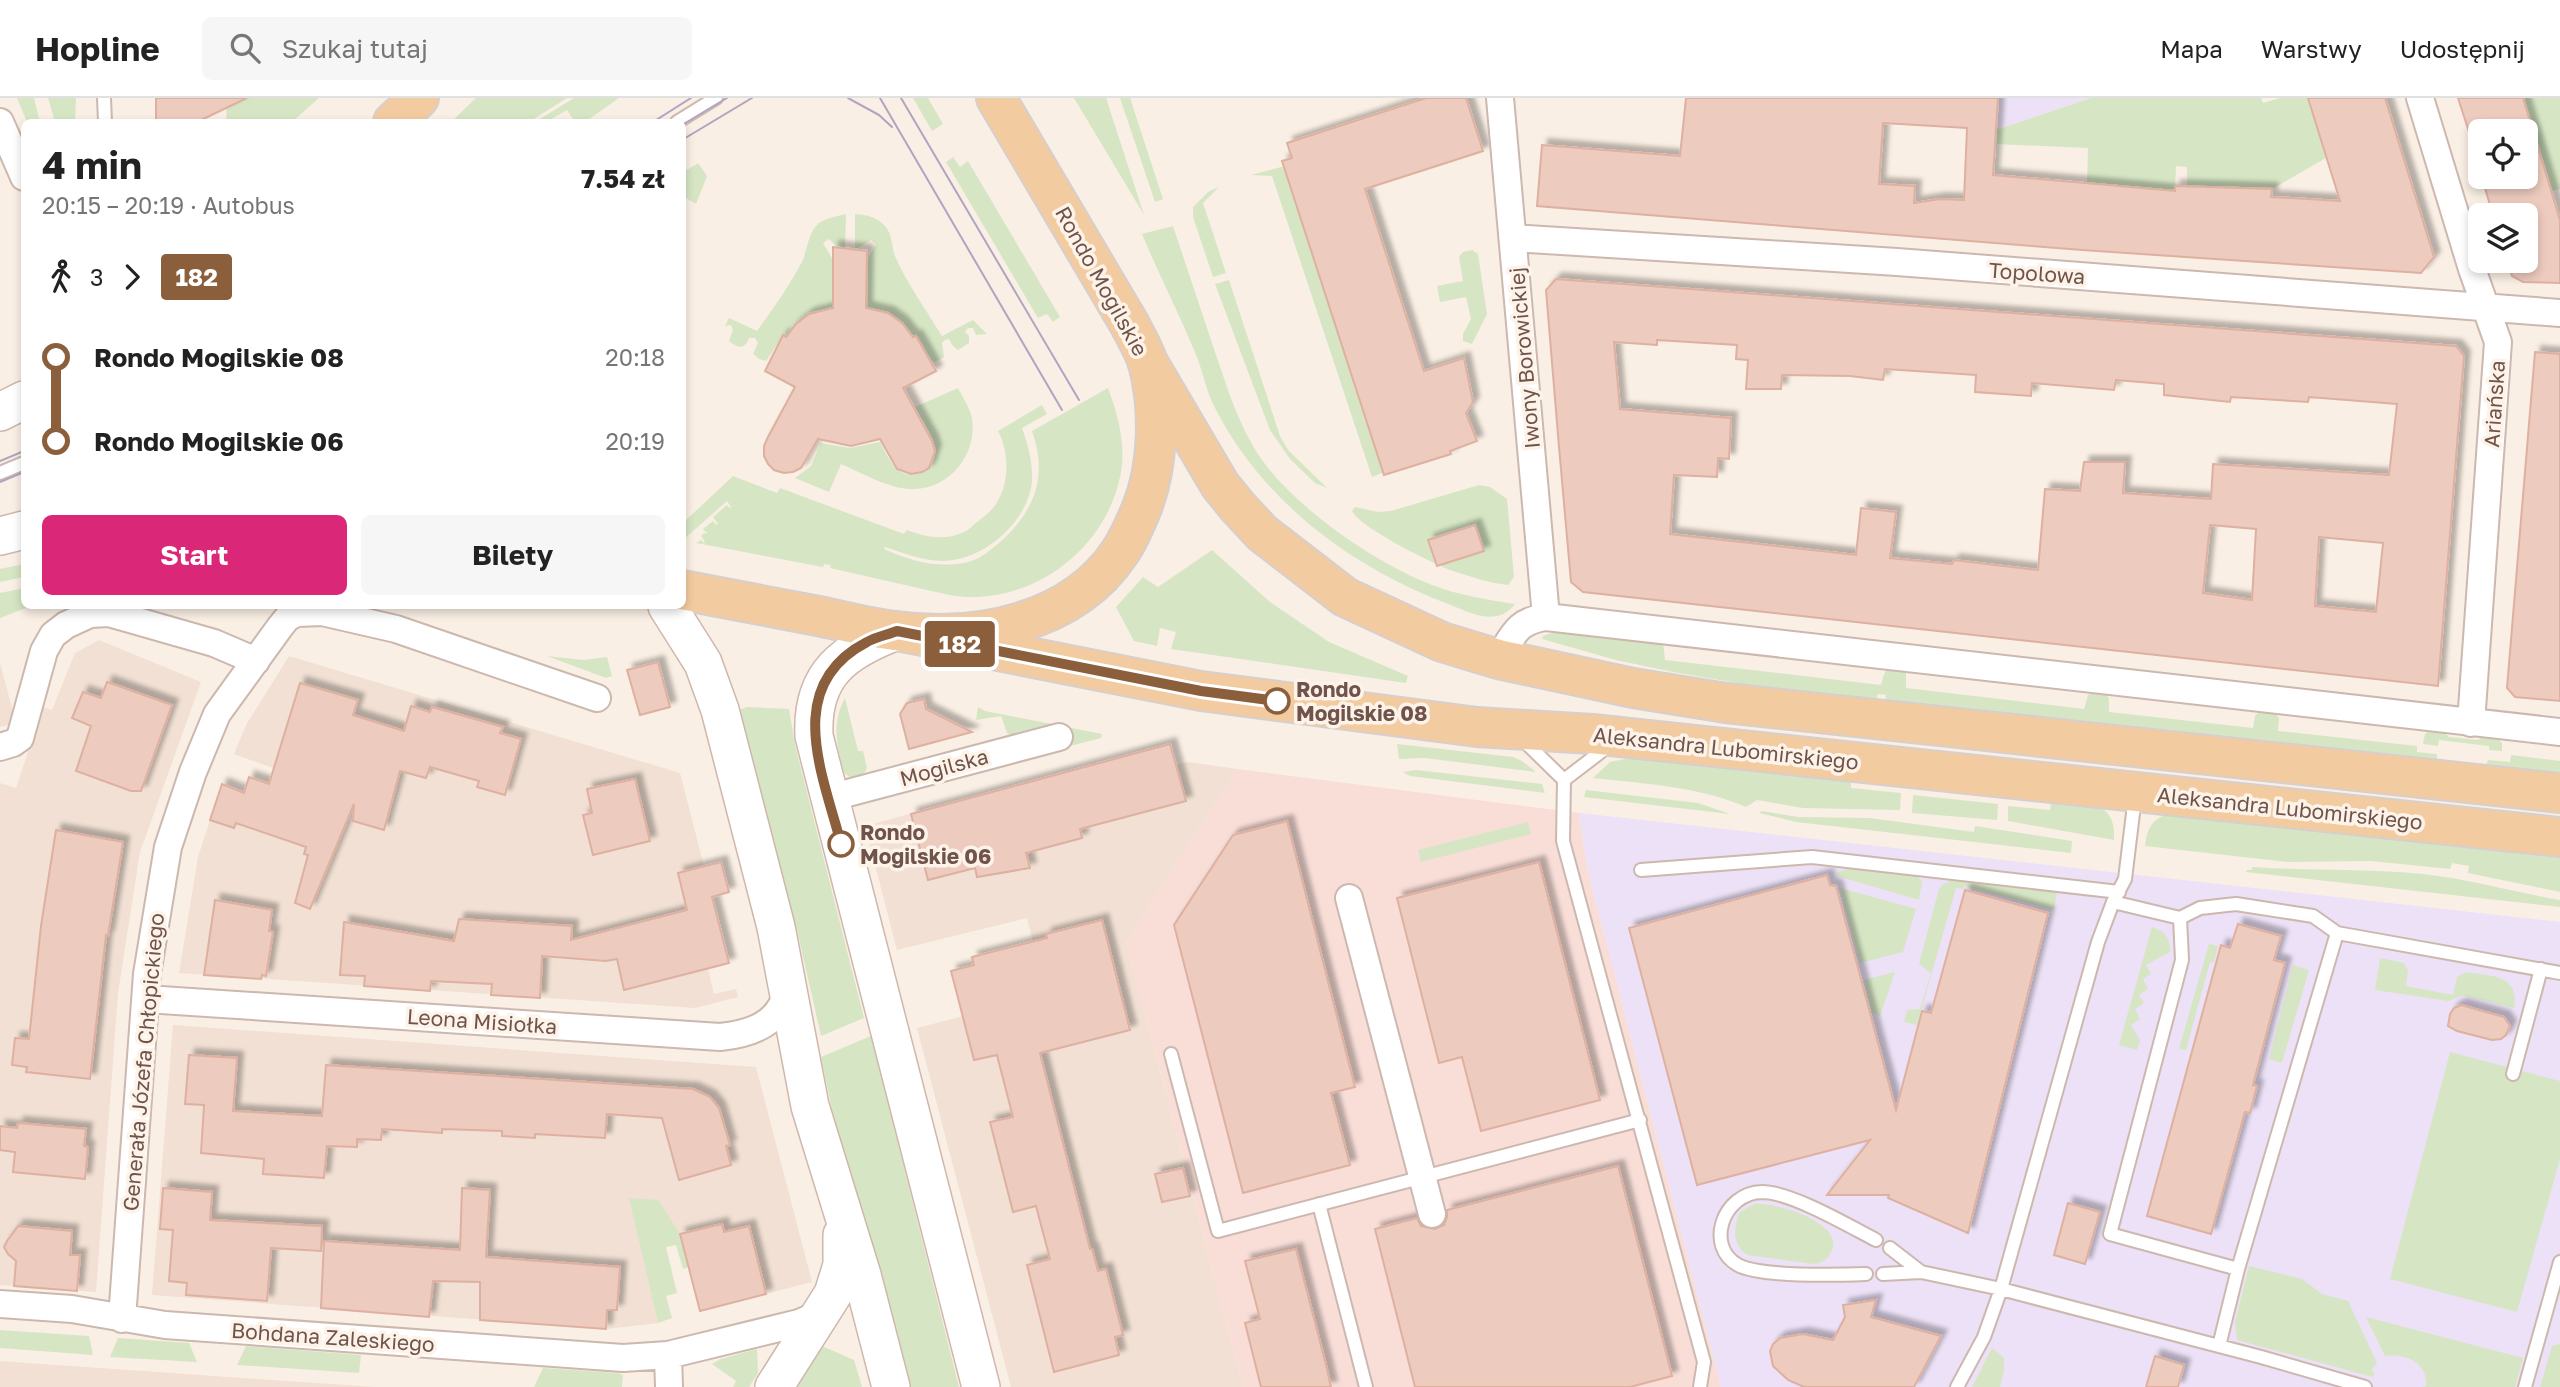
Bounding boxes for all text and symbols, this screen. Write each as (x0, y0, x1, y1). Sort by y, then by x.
search box (202, 17, 692, 80)
text: Hopline (35, 29, 160, 68)
icon: search (226, 29, 264, 67)
text: Szukaj tutaj (282, 33, 428, 64)
text: Mapa (2160, 34, 2223, 63)
text: Warstwy (2261, 34, 2362, 63)
text: Udostępnij (2400, 34, 2525, 63)
map controls (2468, 119, 2538, 273)
button: locate (2468, 119, 2538, 189)
text: 4 min (42, 142, 142, 187)
text: 7.54 zł (581, 163, 665, 194)
text: 20:15 – 20:19 · Autobus (42, 191, 295, 219)
street label: Rondo Mogilskie (1050, 202, 1154, 360)
button: layers (2468, 203, 2538, 273)
street label: Topolowa (1988, 257, 2086, 289)
icon: walk (42, 258, 80, 296)
icon: forward (113, 258, 151, 296)
text: 182 (175, 262, 218, 291)
text: 3 (90, 263, 103, 291)
street label: Iwony Borowickiej (1503, 266, 1545, 450)
text: Rondo Mogilskie 08 (94, 342, 344, 373)
text: 20:18 (605, 343, 665, 371)
street label: Ariańska (2478, 360, 2510, 448)
text: Rondo Mogilskie 06 (94, 426, 344, 457)
text: 20:19 (605, 427, 665, 455)
button: Start (42, 515, 347, 595)
button: Bilety (361, 515, 665, 595)
line badge: 182 (920, 621, 1000, 667)
text: 182 (939, 629, 981, 658)
place label: Rondo Mogilskie 08 (1296, 676, 1427, 726)
marker: Rondo Mogilskie 08 (1264, 688, 1290, 714)
street label: Aleksandra Lubomirskiego (1592, 721, 1860, 775)
street label: Mogilska (897, 743, 991, 791)
street label: Aleksandra Lubomirskiego (2156, 781, 2424, 835)
place label: Rondo Mogilskie 06 (860, 819, 991, 869)
marker: Rondo Mogilskie 06 (828, 831, 854, 857)
street label: Generała Józefa Chłopickiego (117, 912, 169, 1212)
street label: Leona Misiołka (406, 1003, 558, 1039)
street label: Bohdana Zaleskiego (230, 1317, 436, 1357)

